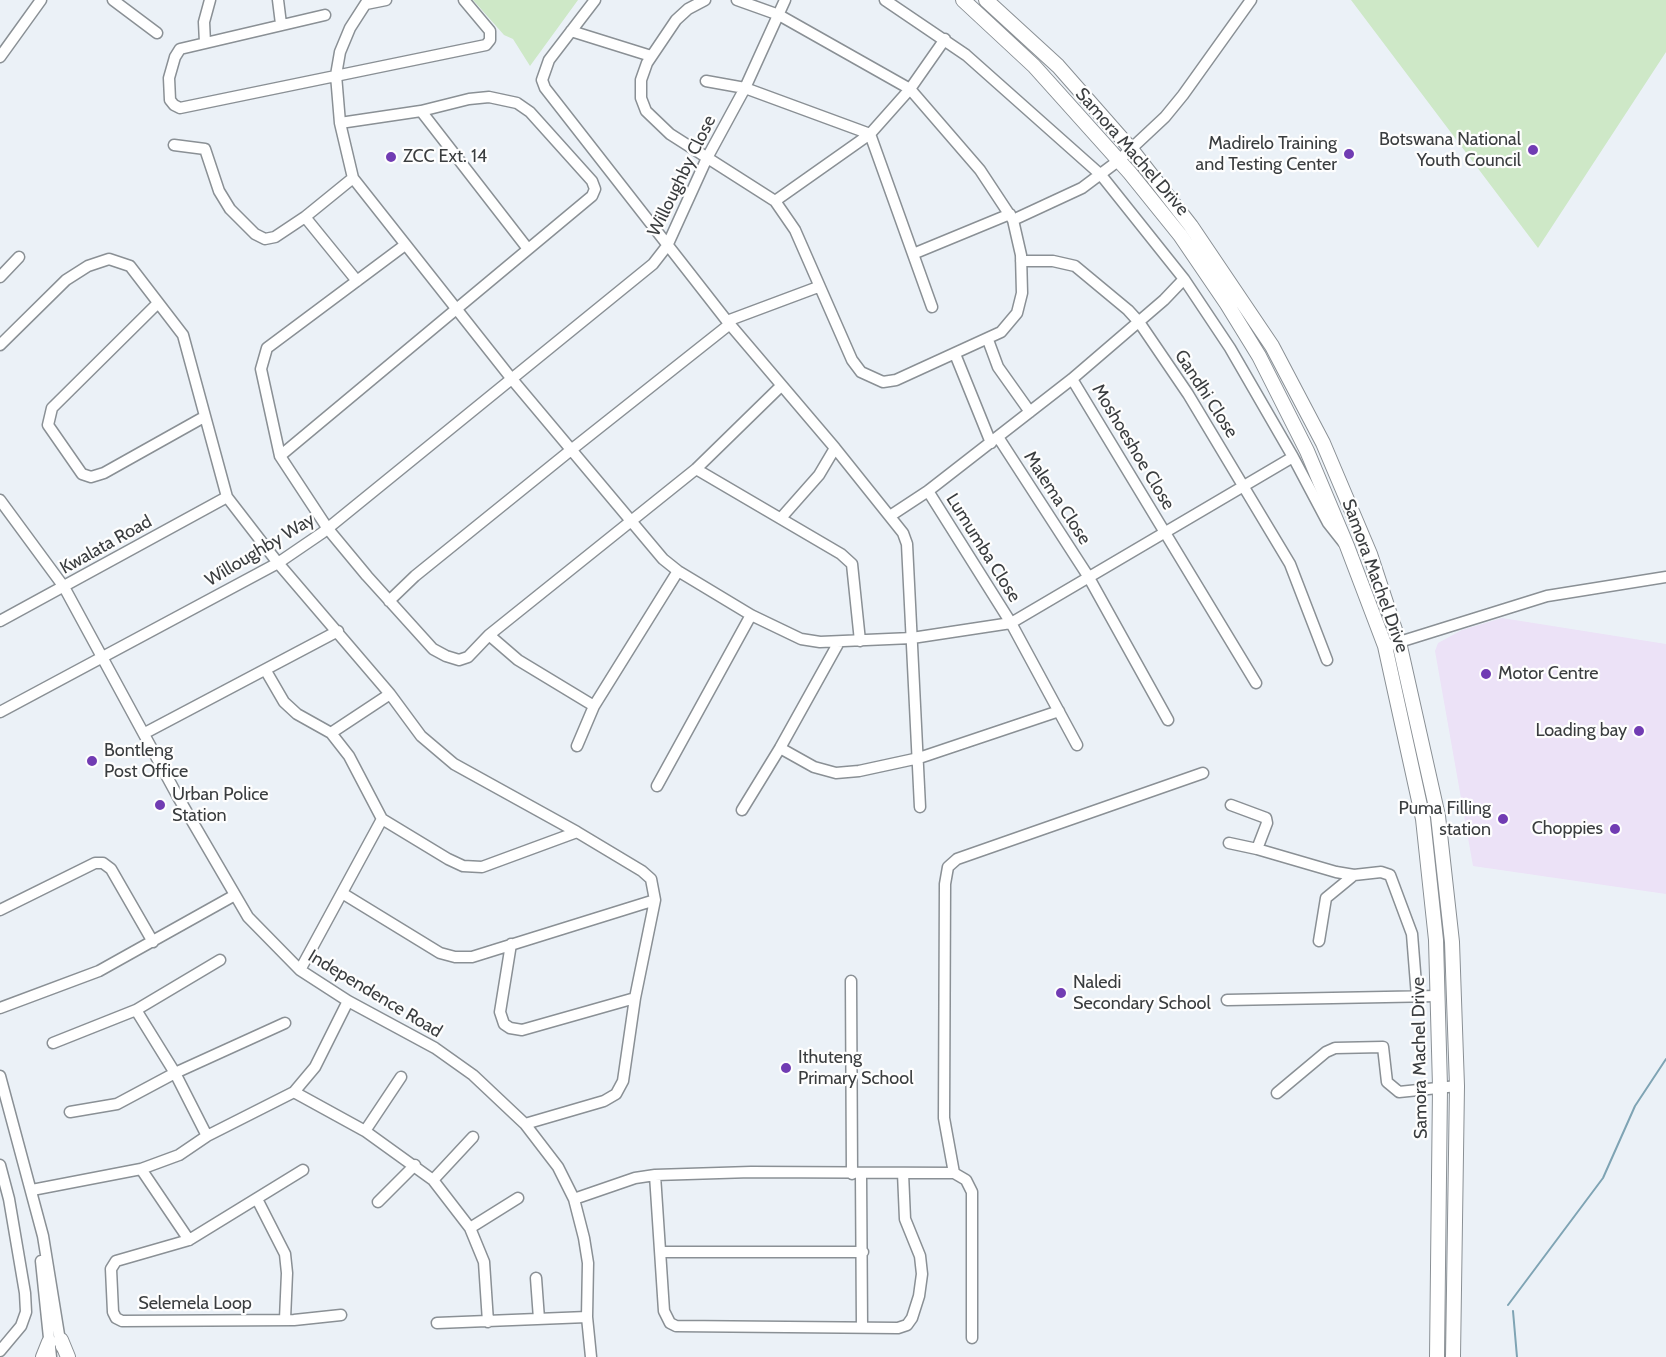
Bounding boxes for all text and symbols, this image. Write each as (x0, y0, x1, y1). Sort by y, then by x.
street label: Samora Machel Drive (1071, 84, 1193, 220)
street label: Willoughby Close (643, 112, 721, 240)
place label: Botswana National Youth Council (1379, 129, 1521, 172)
place label: Madirelo Training and Testing Center (1196, 133, 1337, 176)
marker: Botswana National Youth Council (1526, 143, 1540, 157)
place label: ZCC Ext. 14 (403, 146, 487, 168)
marker: Madirelo Training and Testing Center (1342, 147, 1356, 161)
marker: ZCC Ext. 14 (384, 150, 398, 164)
street label: Gandhi Close (1170, 346, 1242, 442)
street label: Moshoeshoe Close (1087, 380, 1179, 514)
street label: Malema Close (1019, 447, 1095, 549)
street label: Lumumba Close (941, 490, 1025, 606)
street label: Samora Machel Drive (1337, 496, 1413, 656)
street label: Willoughby Way (201, 509, 319, 591)
street label: Kwalata Road (56, 511, 156, 579)
place label: Motor Centre (1498, 663, 1599, 685)
marker: Motor Centre (1479, 667, 1493, 681)
place label: Loading bay (1535, 720, 1627, 742)
marker: Loading bay (1632, 724, 1646, 738)
place label: Bontleng Post Office (104, 740, 188, 783)
marker: Bontleng Post Office (85, 754, 99, 768)
place label: Urban Police Station (172, 784, 268, 826)
marker: Urban Police Station (153, 798, 167, 812)
place label: Puma Filling station (1398, 798, 1491, 840)
marker: Puma Filling station (1496, 812, 1510, 826)
place label: Choppies (1532, 818, 1603, 840)
marker: Choppies (1608, 822, 1622, 836)
street label: Independence Road (304, 945, 446, 1043)
place label: Naledi Secondary School (1073, 972, 1211, 1014)
street label: Samora Machel Drive (1408, 977, 1432, 1139)
marker: Naledi Secondary School (1054, 986, 1068, 1000)
place label: Ithuteng Primary School (798, 1047, 913, 1090)
marker: Ithuteng Primary School (779, 1061, 793, 1075)
street label: Selemela Loop (138, 1293, 252, 1315)

